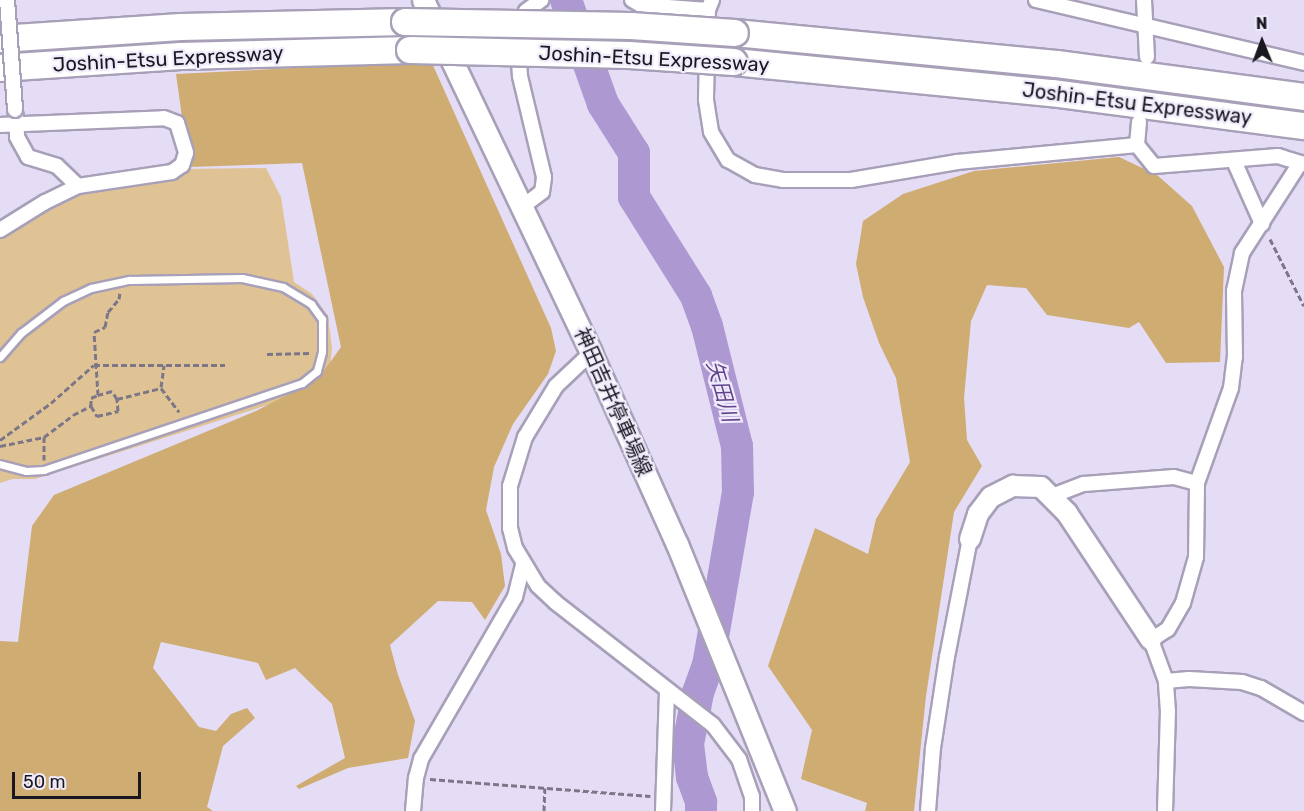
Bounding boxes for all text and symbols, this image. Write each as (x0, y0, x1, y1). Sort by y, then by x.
north arrow (1232, 12, 1292, 72)
text: N (1256, 14, 1268, 33)
street label: Joshin-Etsu Expressway (52, 41, 284, 77)
street label: Joshin-Etsu Expressway (538, 41, 770, 77)
street label: Joshin-Etsu Expressway (1021, 78, 1253, 130)
street label: 神田吉井停車場線 (569, 324, 657, 480)
water label: 矢田川 (701, 357, 743, 425)
scale bar (15, 760, 144, 798)
text: 50 m (23, 771, 66, 793)

